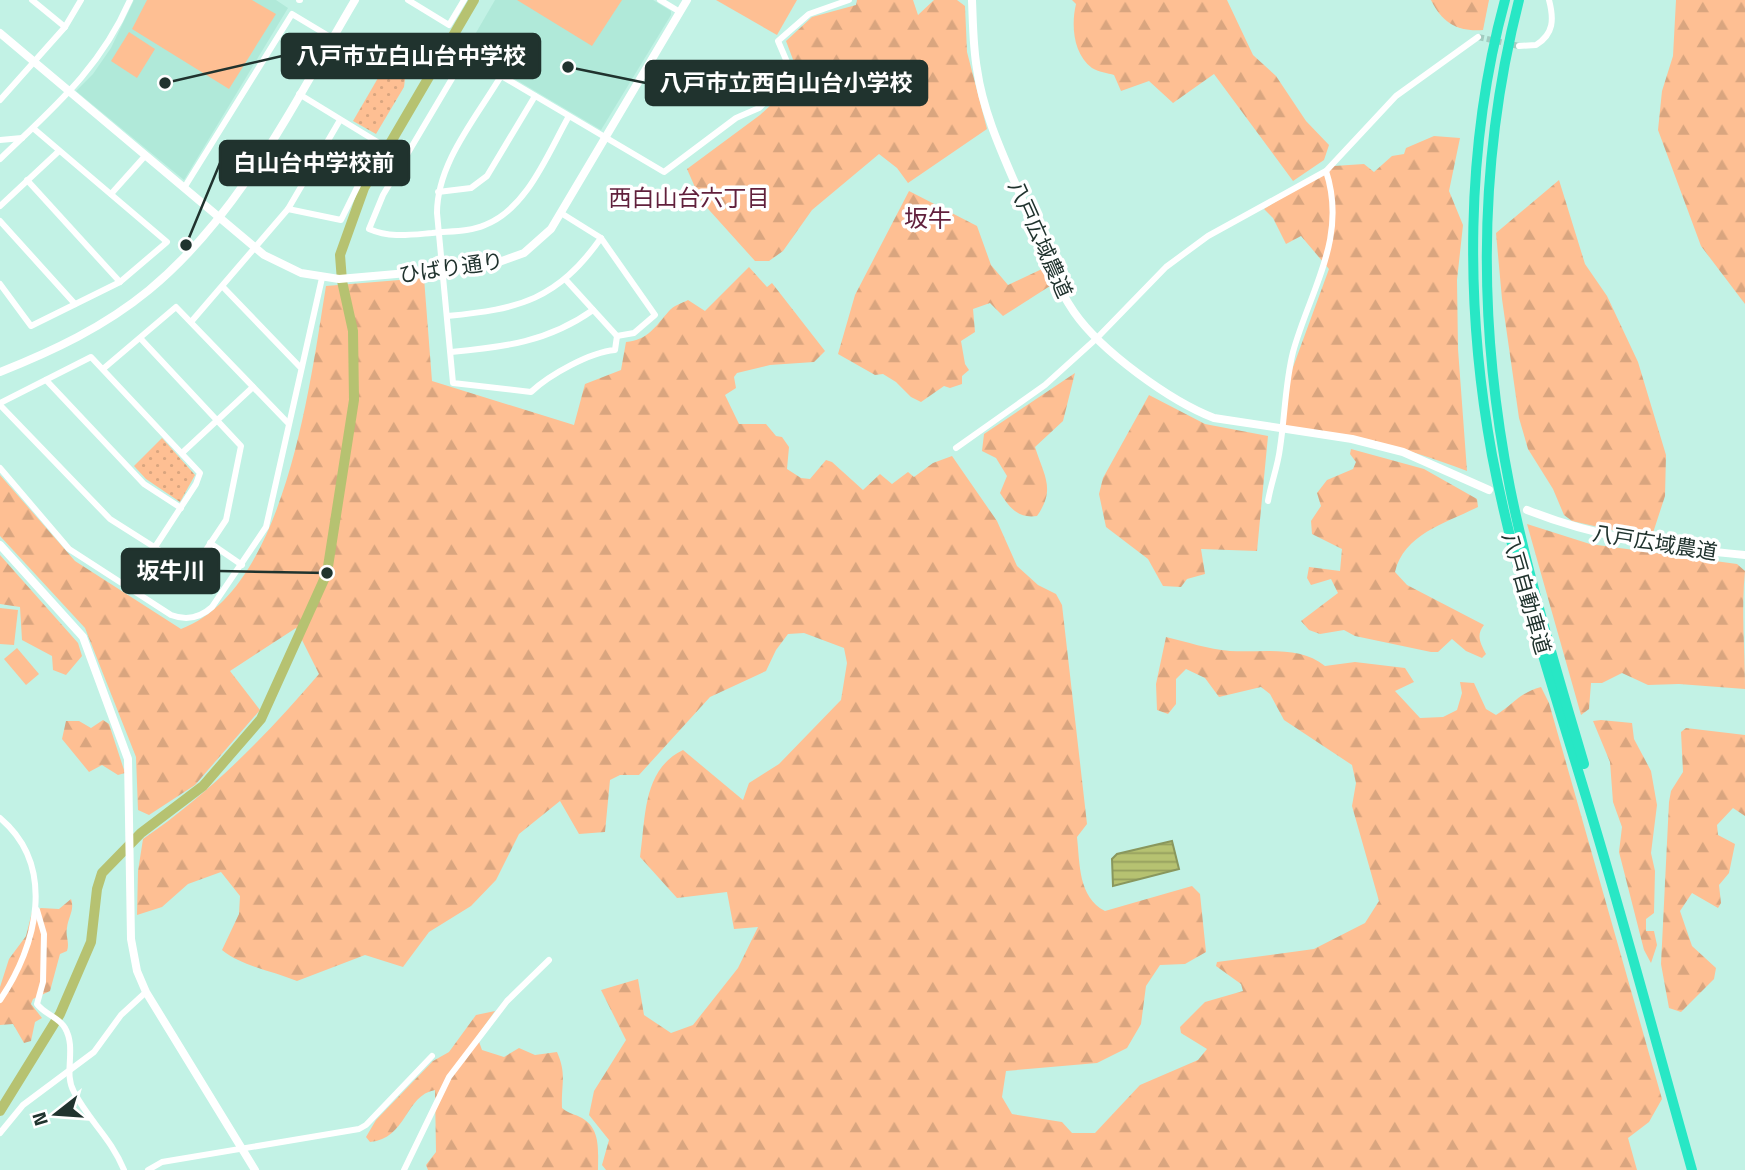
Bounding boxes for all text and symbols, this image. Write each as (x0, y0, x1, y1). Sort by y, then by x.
callout: 八戸市立白山台中学校 (282, 34, 540, 78)
text: 八戸市立白山台中学校 (296, 38, 526, 73)
callout: 八戸市立西白山台小学校 (646, 61, 927, 105)
text: 八戸市立西白山台小学校 (660, 65, 913, 100)
callout: 白山台中学校前 (220, 141, 409, 185)
text: 白山台中学校前 (234, 145, 395, 180)
street label: 八戸広域農道 (1001, 175, 1081, 303)
district label: 西白山台六丁目 (609, 180, 770, 215)
district label: 坂牛 (904, 200, 952, 236)
street label: ひばり通り (397, 244, 505, 290)
street label: 八戸広域農道 (1590, 516, 1720, 568)
street label: 八戸自動車道 (1494, 528, 1560, 658)
callout: 坂牛川 (122, 549, 219, 593)
text: 坂牛川 (137, 553, 206, 588)
north arrow (21, 1079, 91, 1149)
text: N (23, 1109, 55, 1130)

